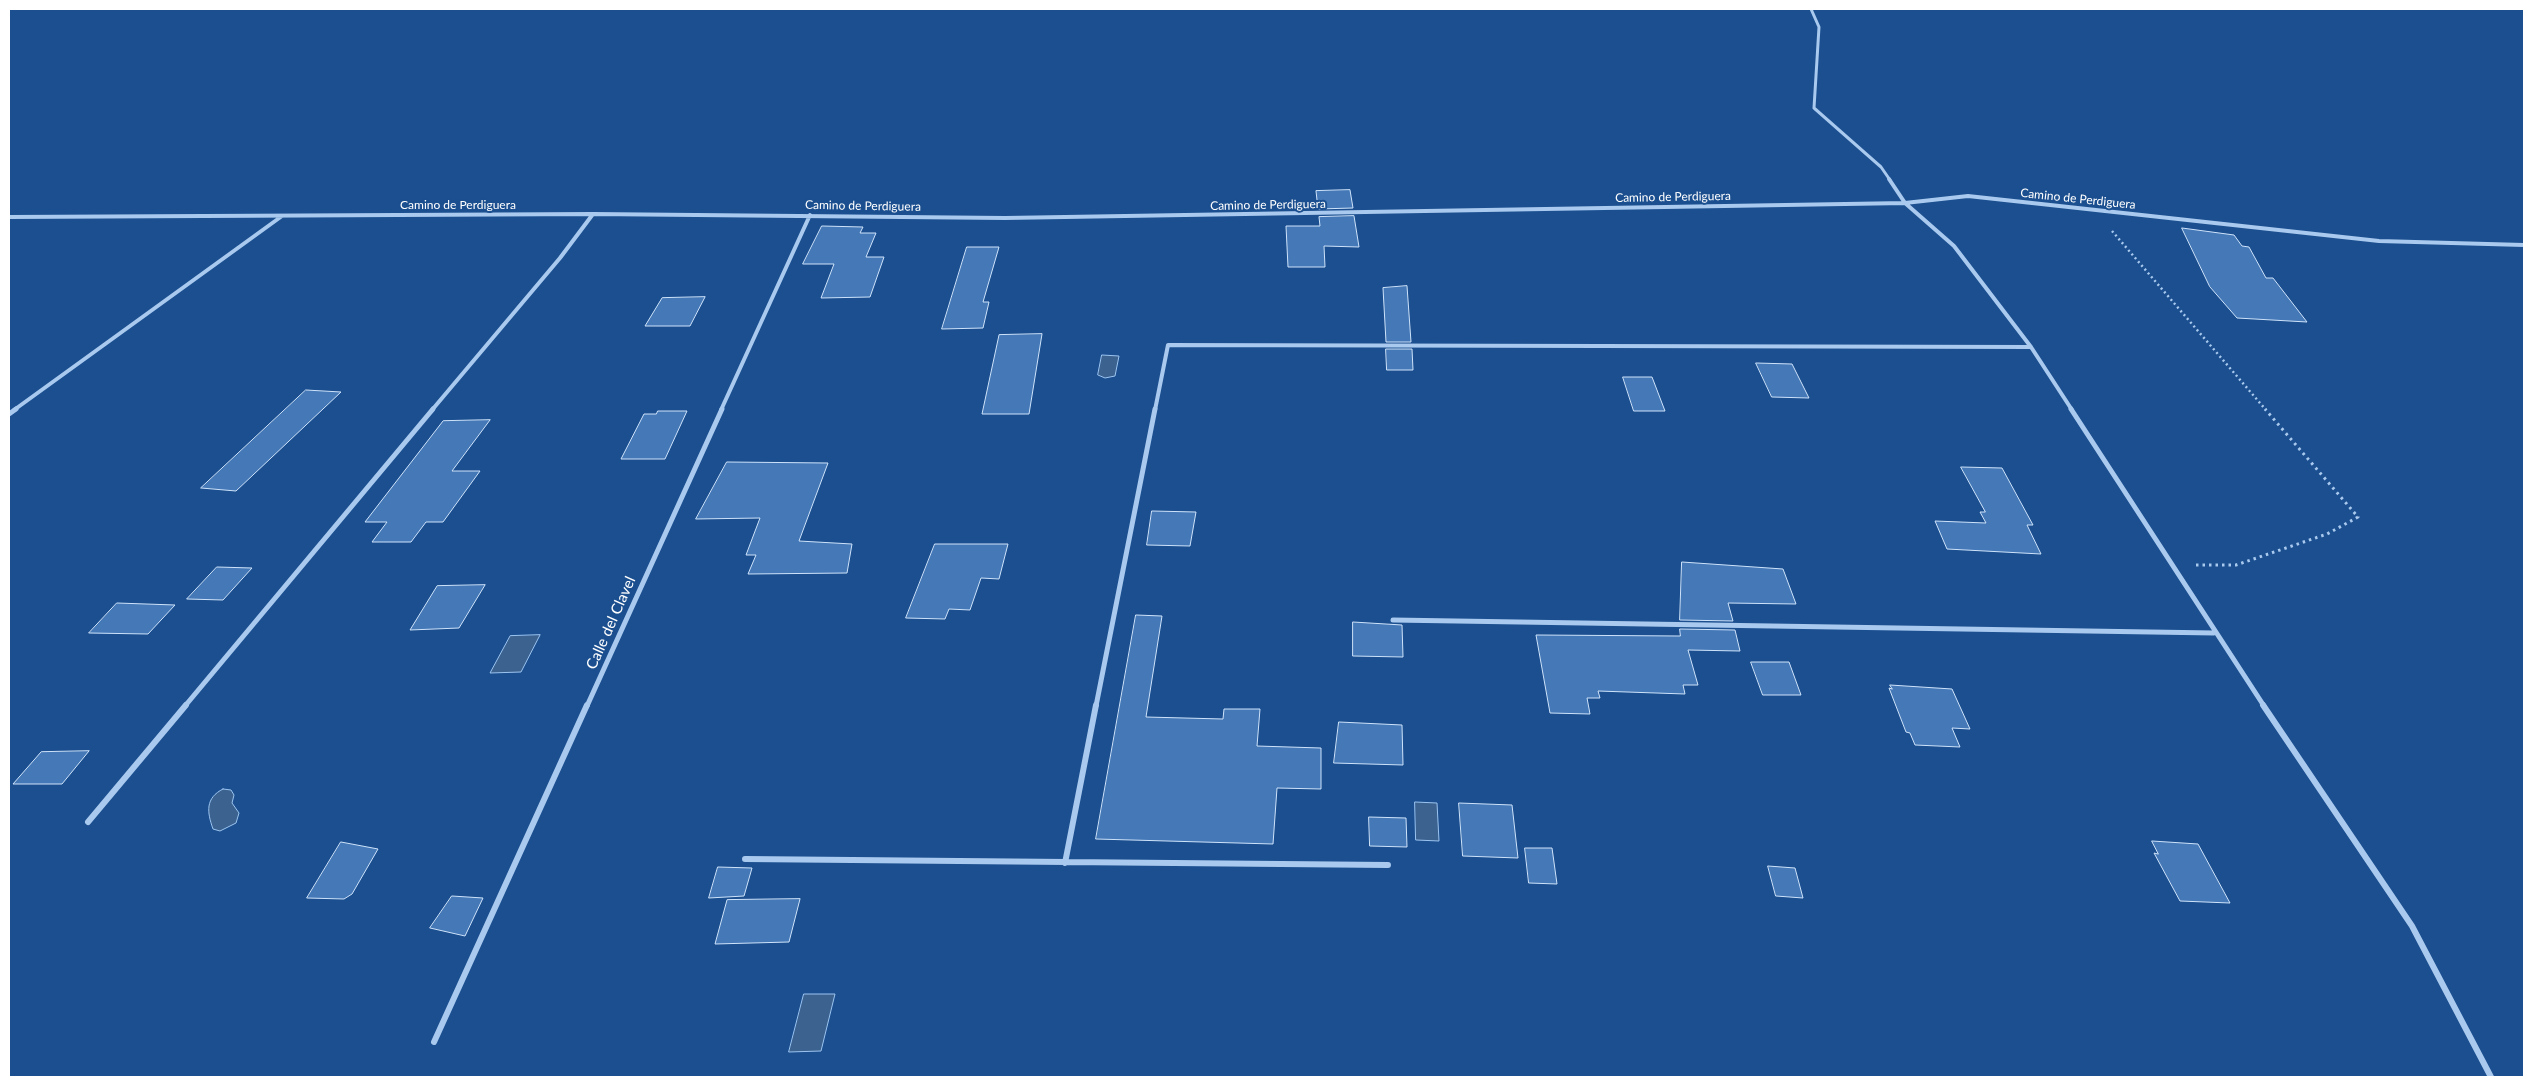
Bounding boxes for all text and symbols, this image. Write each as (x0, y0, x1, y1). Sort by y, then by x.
street label: Camino de Perdiguera (2020, 186, 2136, 212)
street label: Camino de Perdiguera (1615, 189, 1731, 205)
street label: Camino de Perdiguera (1210, 197, 1326, 213)
street label: Camino de Perdiguera (400, 198, 516, 212)
street label: Camino de Perdiguera (805, 198, 921, 214)
street label: Calle del Clavel (582, 574, 640, 672)

